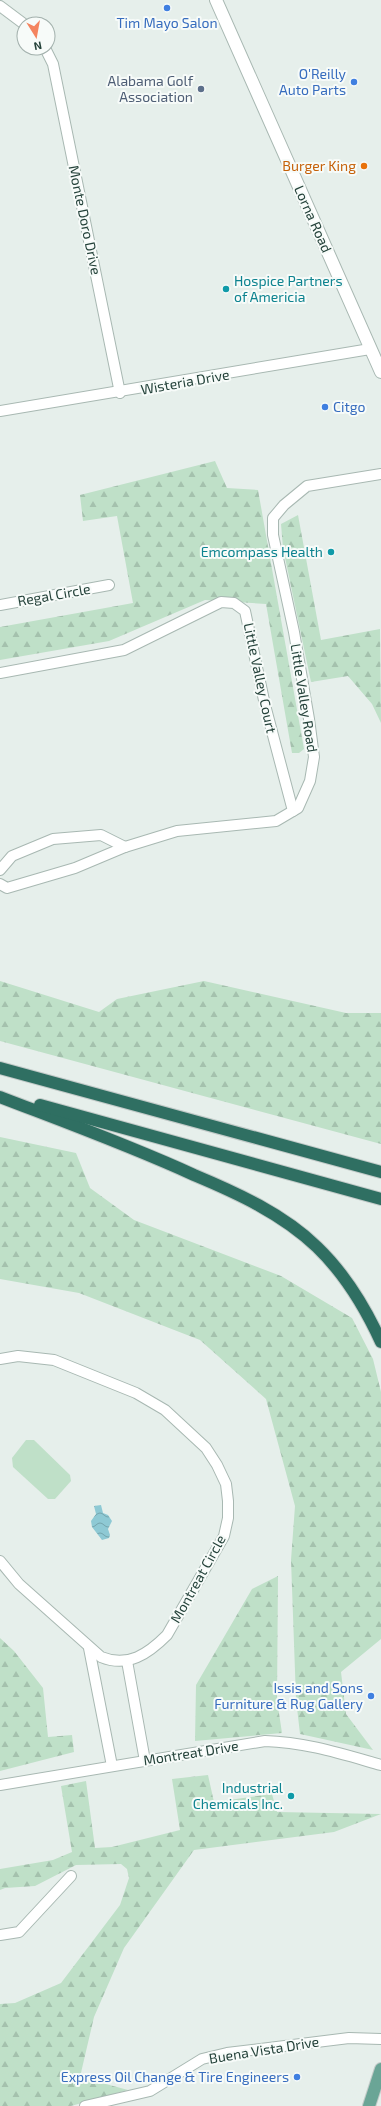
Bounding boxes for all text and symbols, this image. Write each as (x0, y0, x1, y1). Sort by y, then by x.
marker: Tim Mayo Salon (162, 3, 172, 13)
place label: Tim Mayo Salon (116, 14, 218, 31)
north arrow (16, 16, 56, 56)
text: N (33, 39, 43, 53)
place label: O'Reilly Auto Parts (279, 65, 347, 98)
place label: Alabama Golf Association (108, 72, 194, 105)
marker: O'Reilly Auto Parts (349, 77, 359, 87)
marker: Alabama Golf Association (196, 84, 206, 94)
place label: Burger King (282, 157, 356, 174)
marker: Burger King (359, 161, 369, 171)
street label: Monte Doro Drive (66, 164, 105, 276)
street label: Lorna Road (291, 182, 336, 255)
place label: Hospice Partners of Americia (234, 272, 343, 305)
marker: Hospice Partners of Americia (221, 284, 231, 294)
street label: Wisteria Drive (139, 365, 231, 398)
place label: Citgo (333, 398, 366, 415)
marker: Citgo (320, 402, 330, 412)
place label: Emcompass Health (201, 543, 323, 560)
marker: Emcompass Health (326, 547, 336, 557)
street label: Regal Circle (16, 580, 92, 609)
street label: Little Valley Court (240, 621, 280, 735)
street label: Little Valley Road (288, 642, 321, 754)
street label: Montreat Circle (166, 1532, 229, 1626)
place label: Issis and Sons Furniture & Rug Gallery (214, 1679, 364, 1712)
marker: Issis and Sons Furniture & Rug Gallery (366, 1691, 376, 1701)
street label: Montreat Drive (142, 1737, 240, 1768)
place label: Industrial Chemicals Inc. (193, 1779, 284, 1812)
marker: Industrial Chemicals Inc. (286, 1791, 296, 1801)
street label: Buena Vista Drive (208, 2032, 320, 2067)
place label: Express Oil Change & Tire Engineers (61, 2068, 289, 2085)
marker: Express Oil Change & Tire Engineers (292, 2072, 302, 2082)

